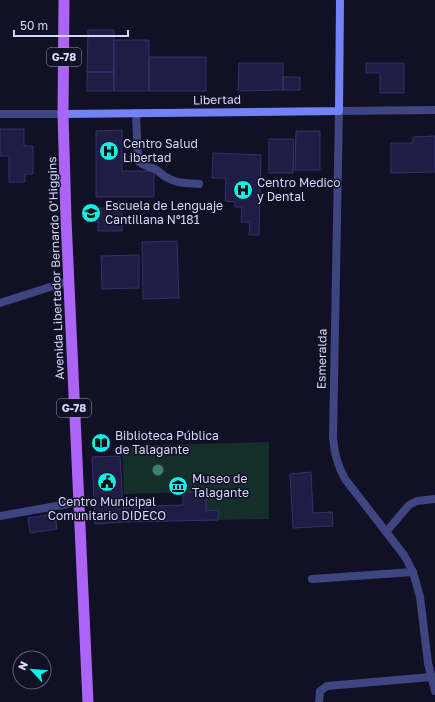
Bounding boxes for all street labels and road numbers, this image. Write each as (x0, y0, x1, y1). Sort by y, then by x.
road number: G-78 (47, 48, 81, 66)
street label: Libertad (193, 92, 241, 107)
street label: Avenida Libertador Bernardo O'Higgins (44, 156, 67, 380)
street label: Esmeralda (313, 329, 330, 389)
road number: G-78 (57, 399, 91, 417)

